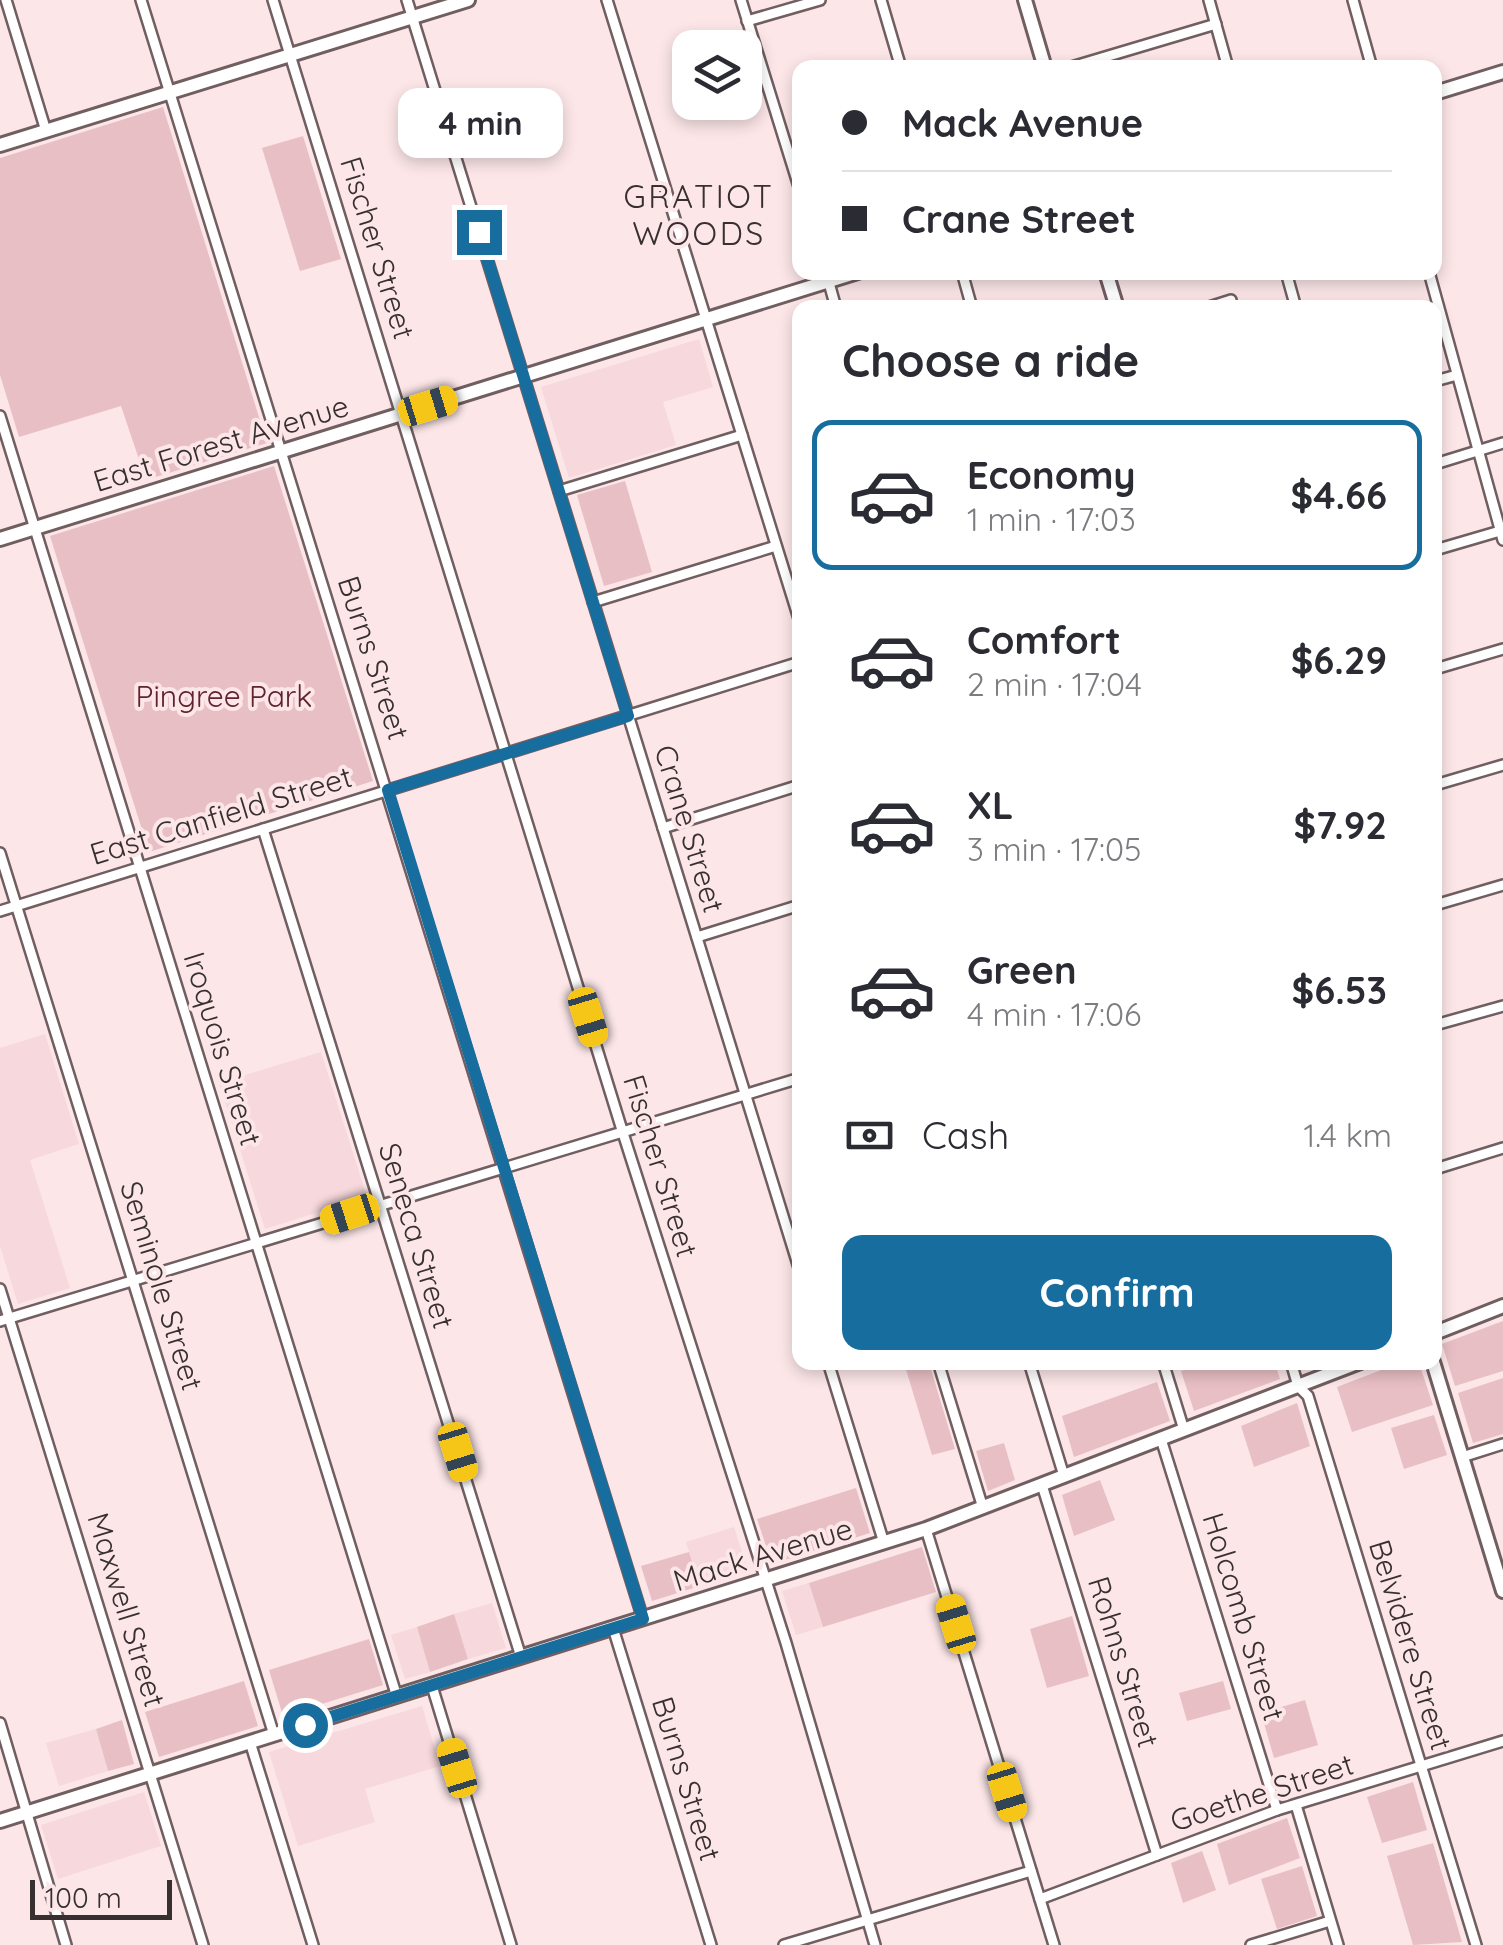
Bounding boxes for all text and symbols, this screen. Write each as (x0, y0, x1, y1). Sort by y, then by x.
map controls (672, 30, 762, 120)
button: layers (672, 30, 762, 120)
callout: 4 min (396, 87, 562, 157)
text: Mack Avenue (902, 99, 1143, 147)
text: 4 min (439, 103, 522, 143)
street label: Fischer Street (332, 152, 424, 344)
district label: GRATIOT WOODS (624, 176, 774, 253)
text: Crane Street (902, 195, 1136, 243)
route end (457, 210, 502, 255)
text: Choose a ride (842, 332, 1139, 388)
car (395, 383, 461, 429)
street label: East Forest Avenue (88, 386, 353, 500)
icon: car (847, 450, 937, 540)
text: Economy (967, 451, 1136, 499)
text: $4.66 (1290, 471, 1387, 519)
text: 1 min · 17:03 (967, 499, 1136, 539)
street label: Burns Street (330, 571, 418, 744)
icon: car (847, 615, 937, 705)
text: Comfort (967, 616, 1121, 664)
text: $6.29 (1291, 636, 1387, 684)
text: 2 min · 17:04 (967, 664, 1142, 704)
park label: Pingree Park (136, 677, 312, 715)
street label: Crane Street (646, 740, 733, 917)
street label: East Canfield Street (85, 757, 356, 873)
icon: car (847, 780, 937, 870)
text: XL (967, 781, 1013, 829)
text: $7.92 (1293, 801, 1387, 849)
text: 3 min · 17:05 (967, 829, 1141, 869)
icon: car (847, 945, 937, 1035)
text: Green (967, 946, 1077, 994)
street label: Iroquois Street (175, 947, 270, 1150)
text: $6.53 (1292, 966, 1387, 1014)
car (565, 984, 611, 1050)
text: 4 min · 17:06 (967, 994, 1141, 1034)
street label: Fischer Street (615, 1070, 707, 1262)
icon: cash (842, 1108, 897, 1163)
text: Cash (922, 1111, 1009, 1159)
text: 1.4 km (1303, 1115, 1392, 1155)
street label: Seneca Street (371, 1138, 463, 1333)
street label: Seminole Street (112, 1176, 212, 1395)
car (317, 1190, 383, 1238)
button: Confirm (842, 1235, 1392, 1350)
car (435, 1419, 481, 1485)
street label: Maxwell Street (79, 1508, 175, 1711)
street label: Holcomb Street (1194, 1508, 1294, 1725)
street label: Mack Avenue (669, 1509, 857, 1599)
street label: Belvidere Street (1361, 1535, 1461, 1755)
street label: Rohns Street (1080, 1572, 1168, 1752)
car (933, 1591, 979, 1657)
street label: Burns Street (644, 1692, 730, 1865)
route start (283, 1703, 328, 1748)
car (434, 1735, 480, 1801)
street label: Goethe Street (1165, 1745, 1358, 1840)
car (984, 1759, 1030, 1825)
scale bar (30, 1875, 172, 1920)
text: 100 m (45, 1880, 122, 1915)

